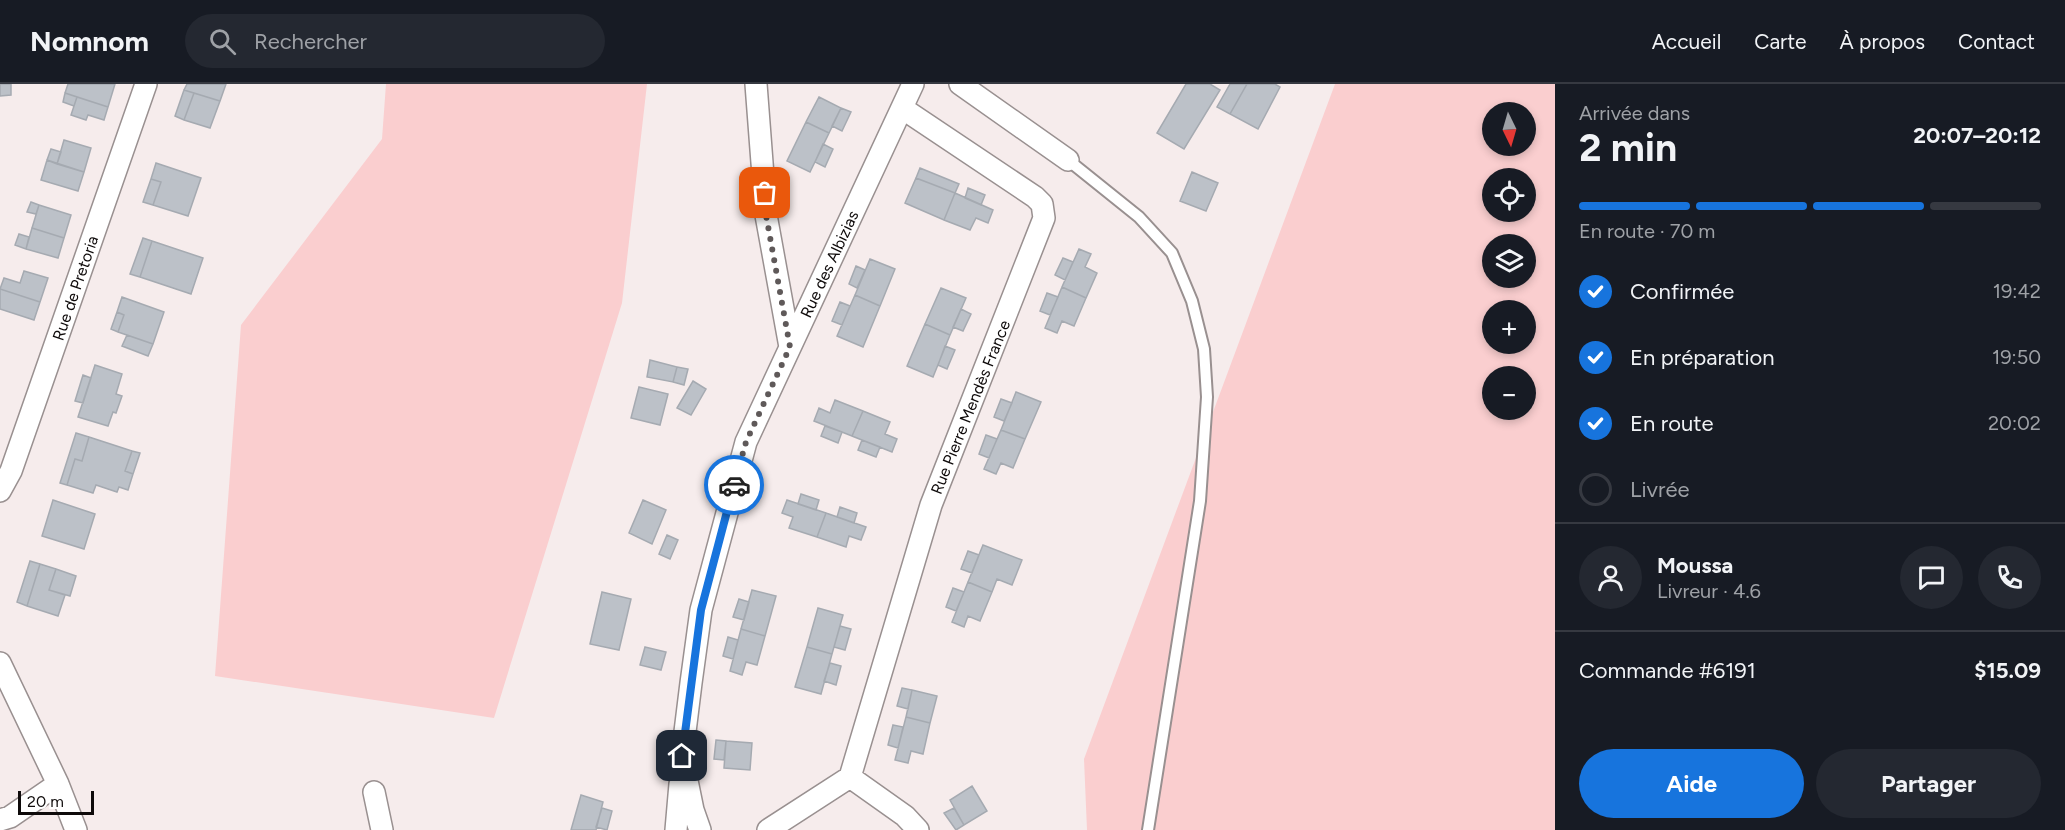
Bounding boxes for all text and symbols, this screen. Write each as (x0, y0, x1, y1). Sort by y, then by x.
search box (185, 14, 605, 68)
text: Nomnom (30, 24, 149, 58)
icon: search (206, 25, 239, 58)
text: Rechercher (254, 28, 367, 55)
text: Accueil (1652, 29, 1721, 54)
text: Carte (1754, 29, 1807, 54)
text: À propos (1840, 29, 1925, 54)
text: Contact (1958, 29, 2035, 54)
text: Arrivée dans (1579, 101, 1690, 125)
north arrow (1482, 102, 1536, 156)
map controls (1482, 102, 1536, 420)
text: 20:07–20:12 (1913, 122, 2041, 149)
text: 2 min (1579, 124, 1677, 171)
pin (739, 167, 790, 218)
button: locate (1482, 168, 1536, 222)
icon: bag (748, 176, 781, 209)
street label: Rue des Albizias (796, 208, 863, 321)
text: En route · 70 m (1579, 219, 1715, 243)
street label: Rue de Pretoria (49, 233, 102, 343)
button: layers (1482, 234, 1536, 288)
icon: check (1579, 275, 1612, 308)
text: Confirmée (1630, 278, 1734, 305)
text: 19:42 (1993, 279, 2041, 303)
button: + (1482, 300, 1536, 354)
street label: Rue Pierre Mendès France (927, 317, 1014, 497)
icon: check (1579, 341, 1612, 374)
text: En préparation (1630, 344, 1775, 371)
text: 19:50 (1992, 345, 2041, 369)
button: − (1482, 366, 1536, 420)
icon: check (1579, 407, 1612, 440)
text: En route (1630, 410, 1713, 437)
text: 20:02 (1988, 411, 2041, 435)
courier (704, 455, 764, 515)
icon: car (718, 469, 751, 502)
text: Livrée (1630, 476, 1689, 503)
button: person (1579, 546, 1642, 609)
button: chat (1900, 546, 1963, 609)
button: phone (1978, 546, 2041, 609)
text: Moussa (1657, 552, 1733, 579)
text: Livreur · 4.6 (1657, 579, 1761, 603)
text: Commande #6191 (1579, 657, 1756, 684)
text: $15.09 (1974, 657, 2041, 684)
pin (656, 730, 707, 781)
icon: home (665, 739, 698, 772)
button: Aide (1579, 749, 1804, 818)
button: Partager (1816, 749, 2041, 818)
scale bar (18, 788, 94, 816)
text: 20 m (27, 792, 64, 811)

